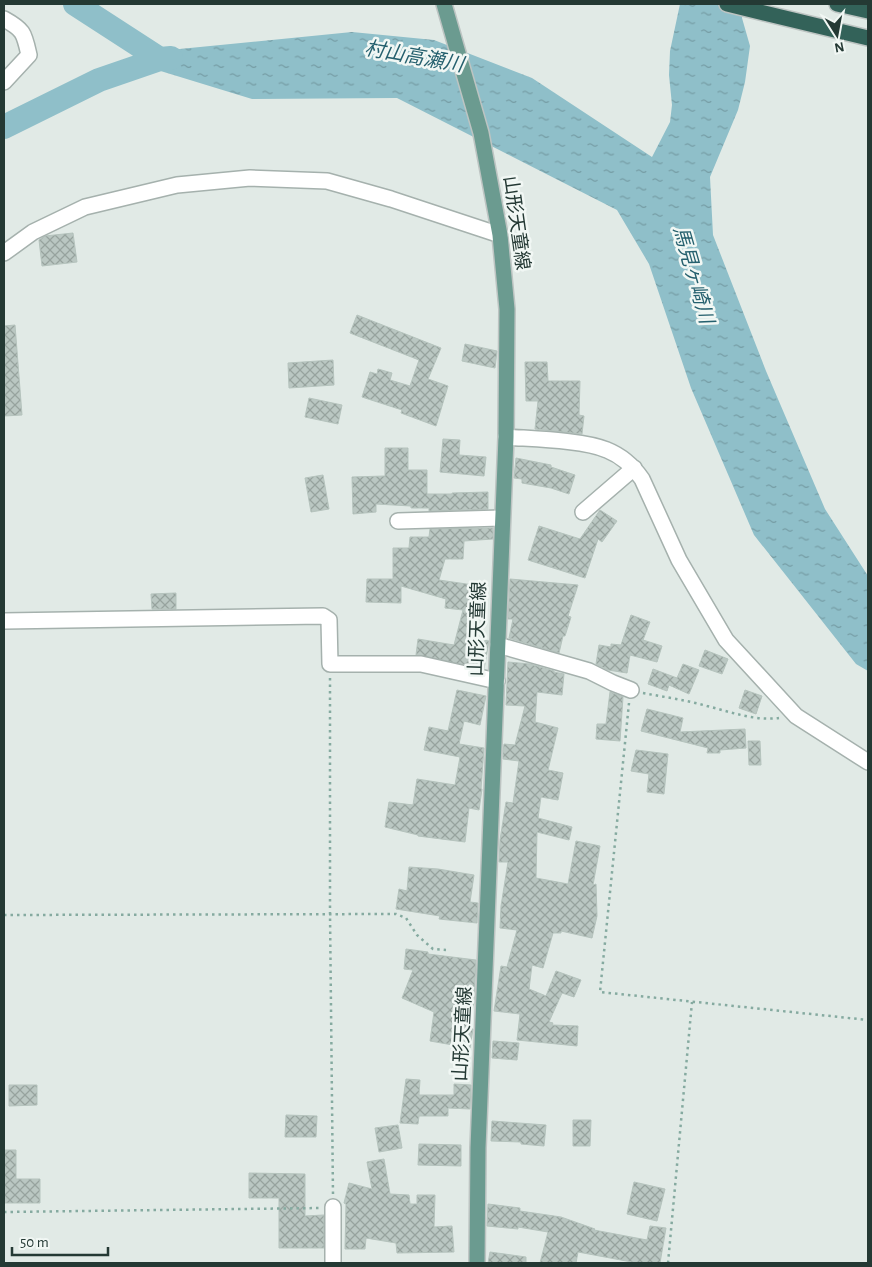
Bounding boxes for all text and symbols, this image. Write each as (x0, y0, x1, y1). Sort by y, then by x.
north arrow (812, 10, 862, 60)
water label: 村山高瀬川 (363, 37, 467, 76)
text: N (833, 39, 845, 55)
street label: 山形天童線 (500, 174, 534, 271)
water label: 馬見ヶ崎川 (670, 224, 718, 328)
street label: 山形天童線 (465, 581, 489, 677)
street label: 山形天童線 (449, 986, 475, 1082)
scale bar (12, 1224, 109, 1256)
text: 50 m (20, 1235, 49, 1250)

